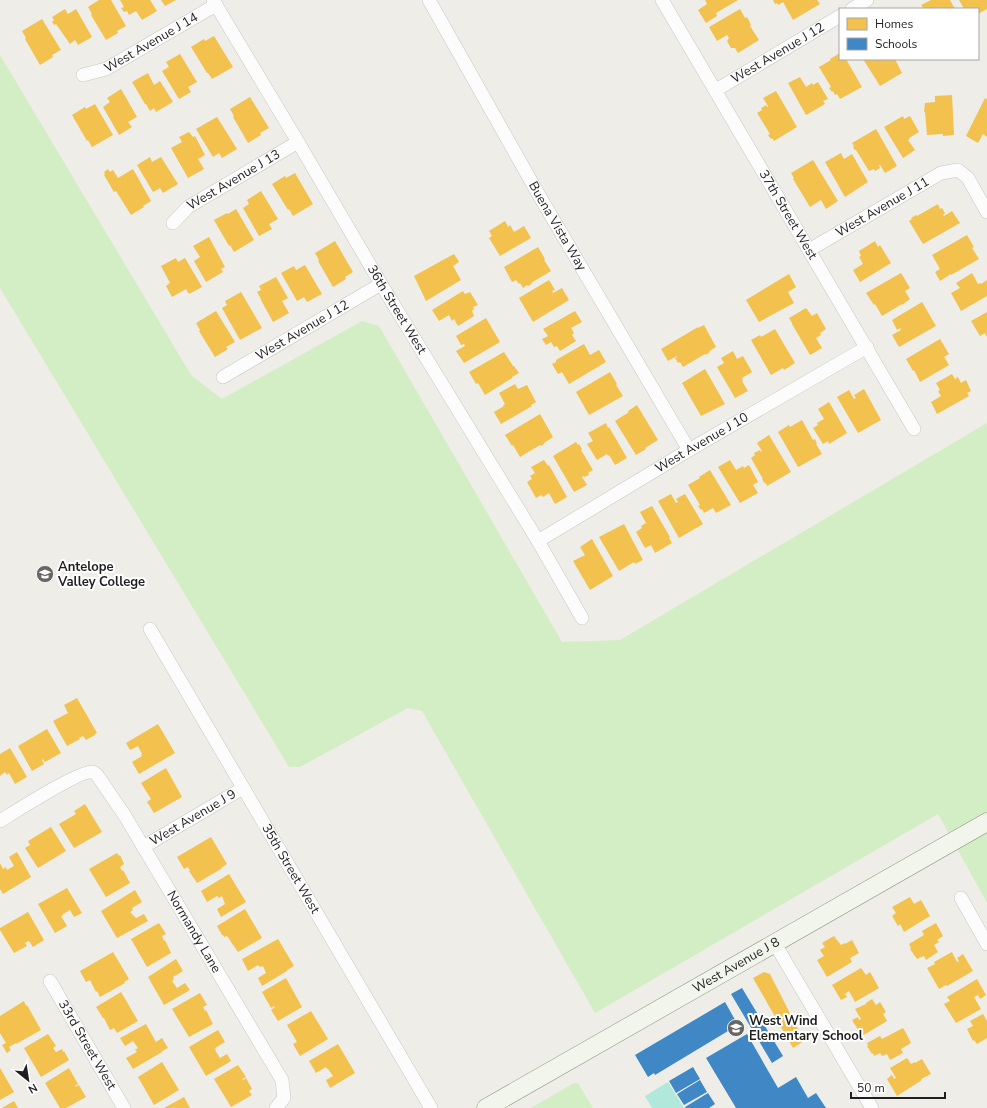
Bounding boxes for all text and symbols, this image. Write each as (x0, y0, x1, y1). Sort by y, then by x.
street label: West Avenue J 14 (101, 8, 201, 77)
legend (839, 8, 979, 60)
text: Homes (875, 16, 913, 32)
street label: West Avenue J 12 (728, 18, 828, 88)
text: Schools (875, 36, 918, 52)
street label: West Avenue J 13 (184, 145, 284, 215)
street label: 37th Street West (755, 167, 822, 263)
street label: West Avenue J 11 (832, 173, 932, 242)
street label: Buena Vista Way (524, 178, 591, 274)
street label: 36th Street West (363, 262, 431, 358)
street label: West Avenue J 12 (252, 296, 352, 365)
street label: West Avenue J 10 (652, 408, 752, 477)
place label: Antelope Valley College (57, 558, 145, 591)
school or university icon: Antelope Valley College (35, 564, 55, 584)
street label: West Avenue J 9 (146, 785, 240, 850)
street label: 35th Street West (257, 821, 324, 917)
street label: Normandy Lane (162, 887, 225, 976)
street label: West Avenue J 8 (689, 933, 783, 997)
street label: 33rd Street West (54, 997, 121, 1094)
place label: West Wind Elementary School (749, 1012, 864, 1045)
school or university icon: West Wind Elementary School (726, 1018, 746, 1038)
north arrow (8, 1060, 48, 1100)
scale bar (851, 1074, 945, 1100)
text: N (25, 1080, 40, 1097)
text: 50 m (857, 1080, 885, 1096)

